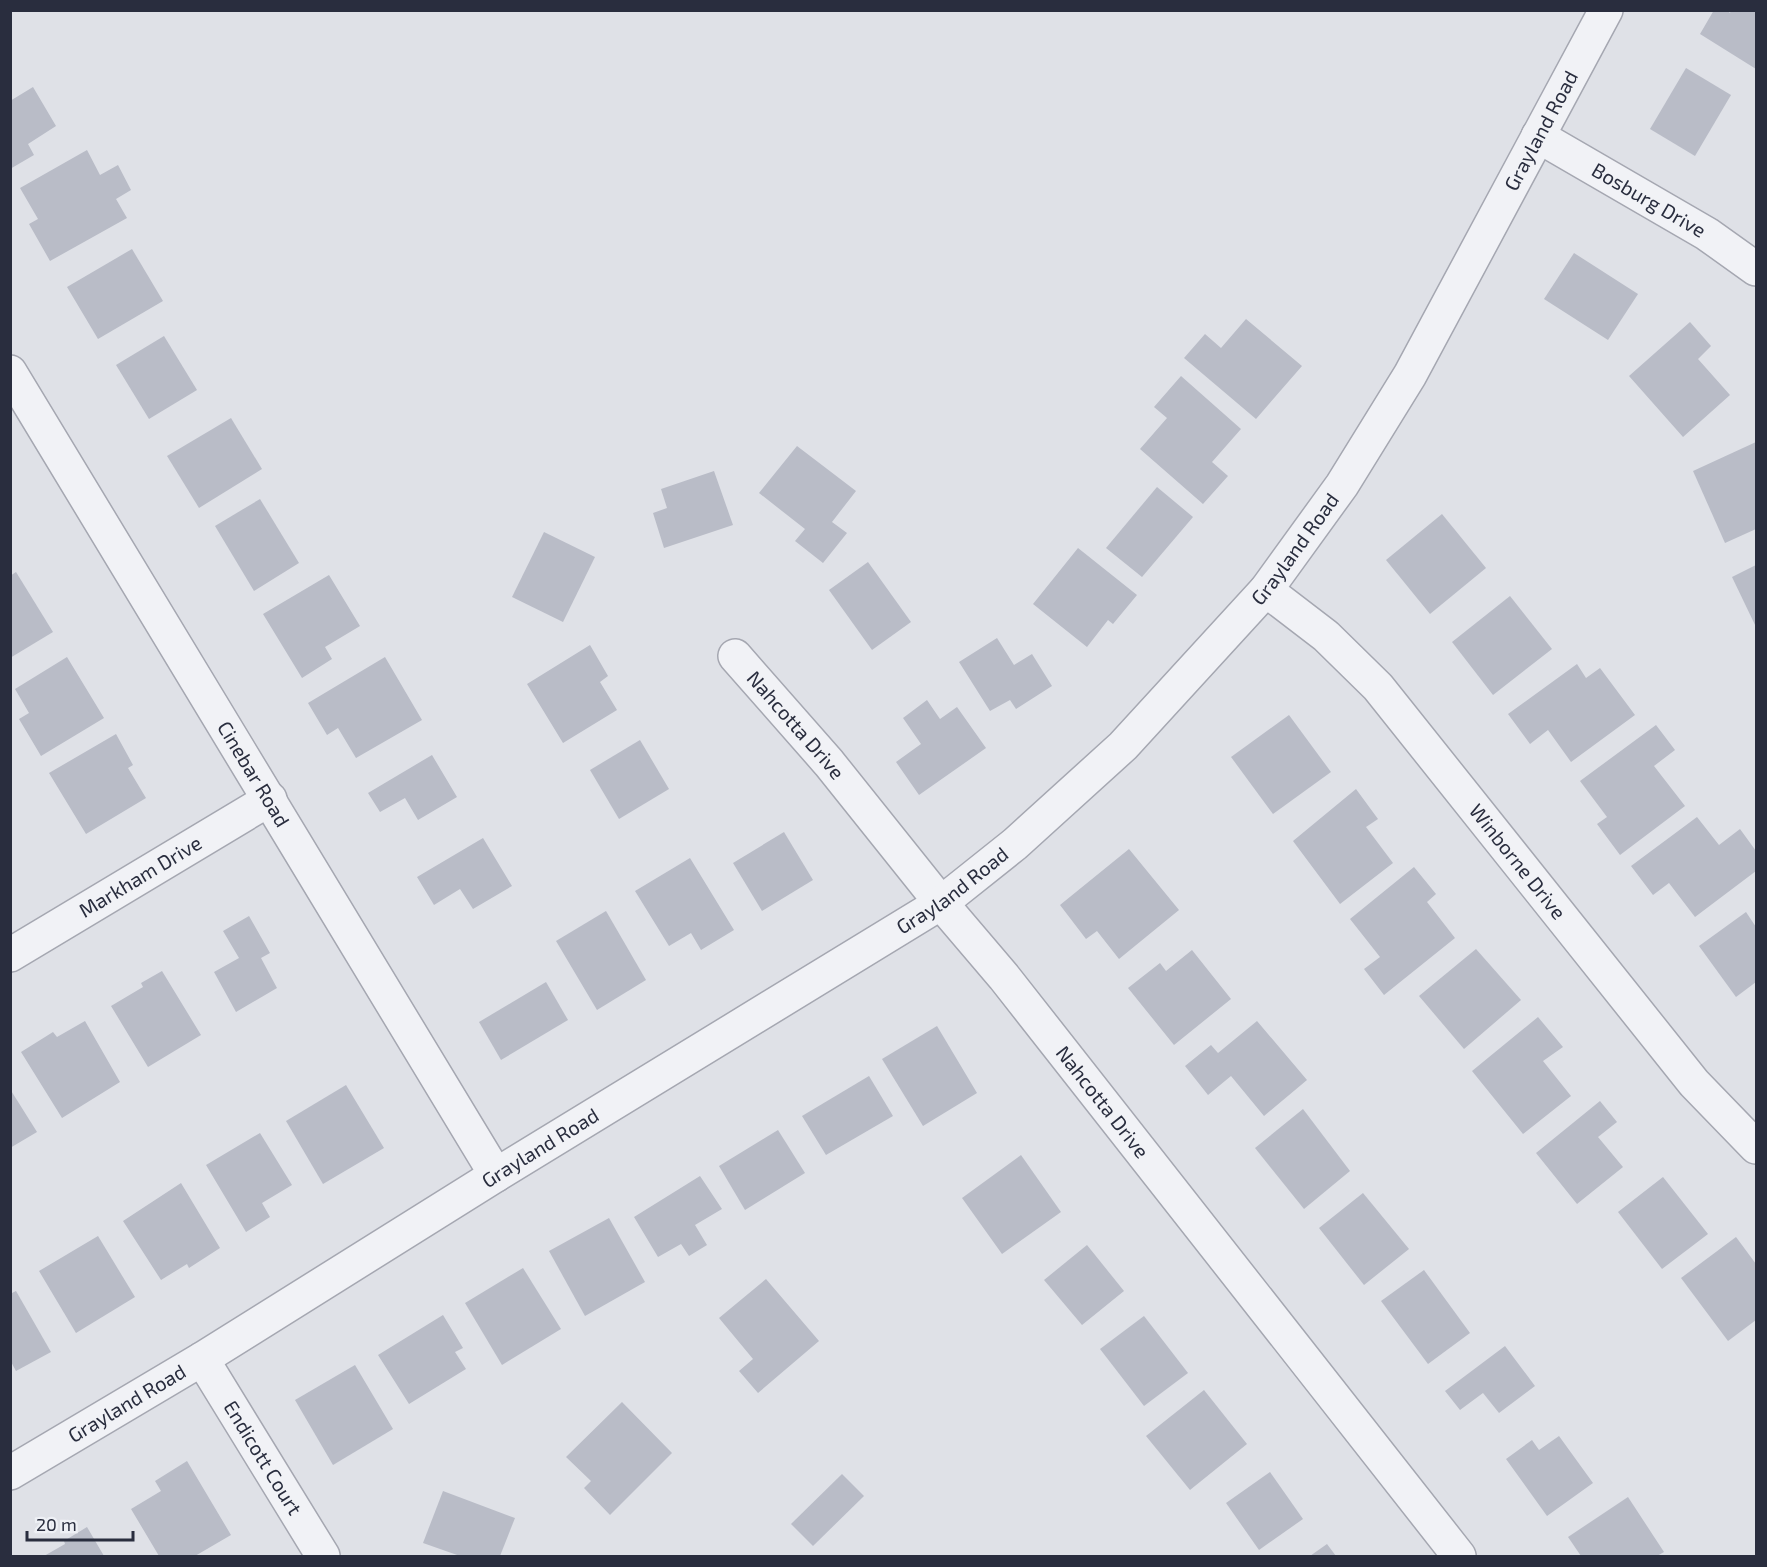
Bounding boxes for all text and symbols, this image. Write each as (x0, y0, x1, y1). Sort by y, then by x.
street label: Grayland Road (1498, 66, 1582, 194)
street label: Bosburg Drive (1588, 157, 1711, 242)
street label: Grayland Road (1246, 488, 1343, 609)
street label: Nahcotta Drive (743, 665, 850, 784)
street label: Cinebar Road (213, 716, 295, 831)
street label: Winborne Drive (1465, 799, 1571, 924)
street label: Markham Drive (74, 830, 206, 922)
street label: Grayland Road (892, 841, 1013, 938)
street label: Nahcotta Drive (1052, 1041, 1155, 1162)
street label: Grayland Road (477, 1102, 603, 1192)
street label: Grayland Road (63, 1358, 190, 1447)
street label: Endicott Court (219, 1396, 308, 1519)
scale bar (27, 1504, 134, 1542)
text: 20 m (36, 1513, 77, 1535)

